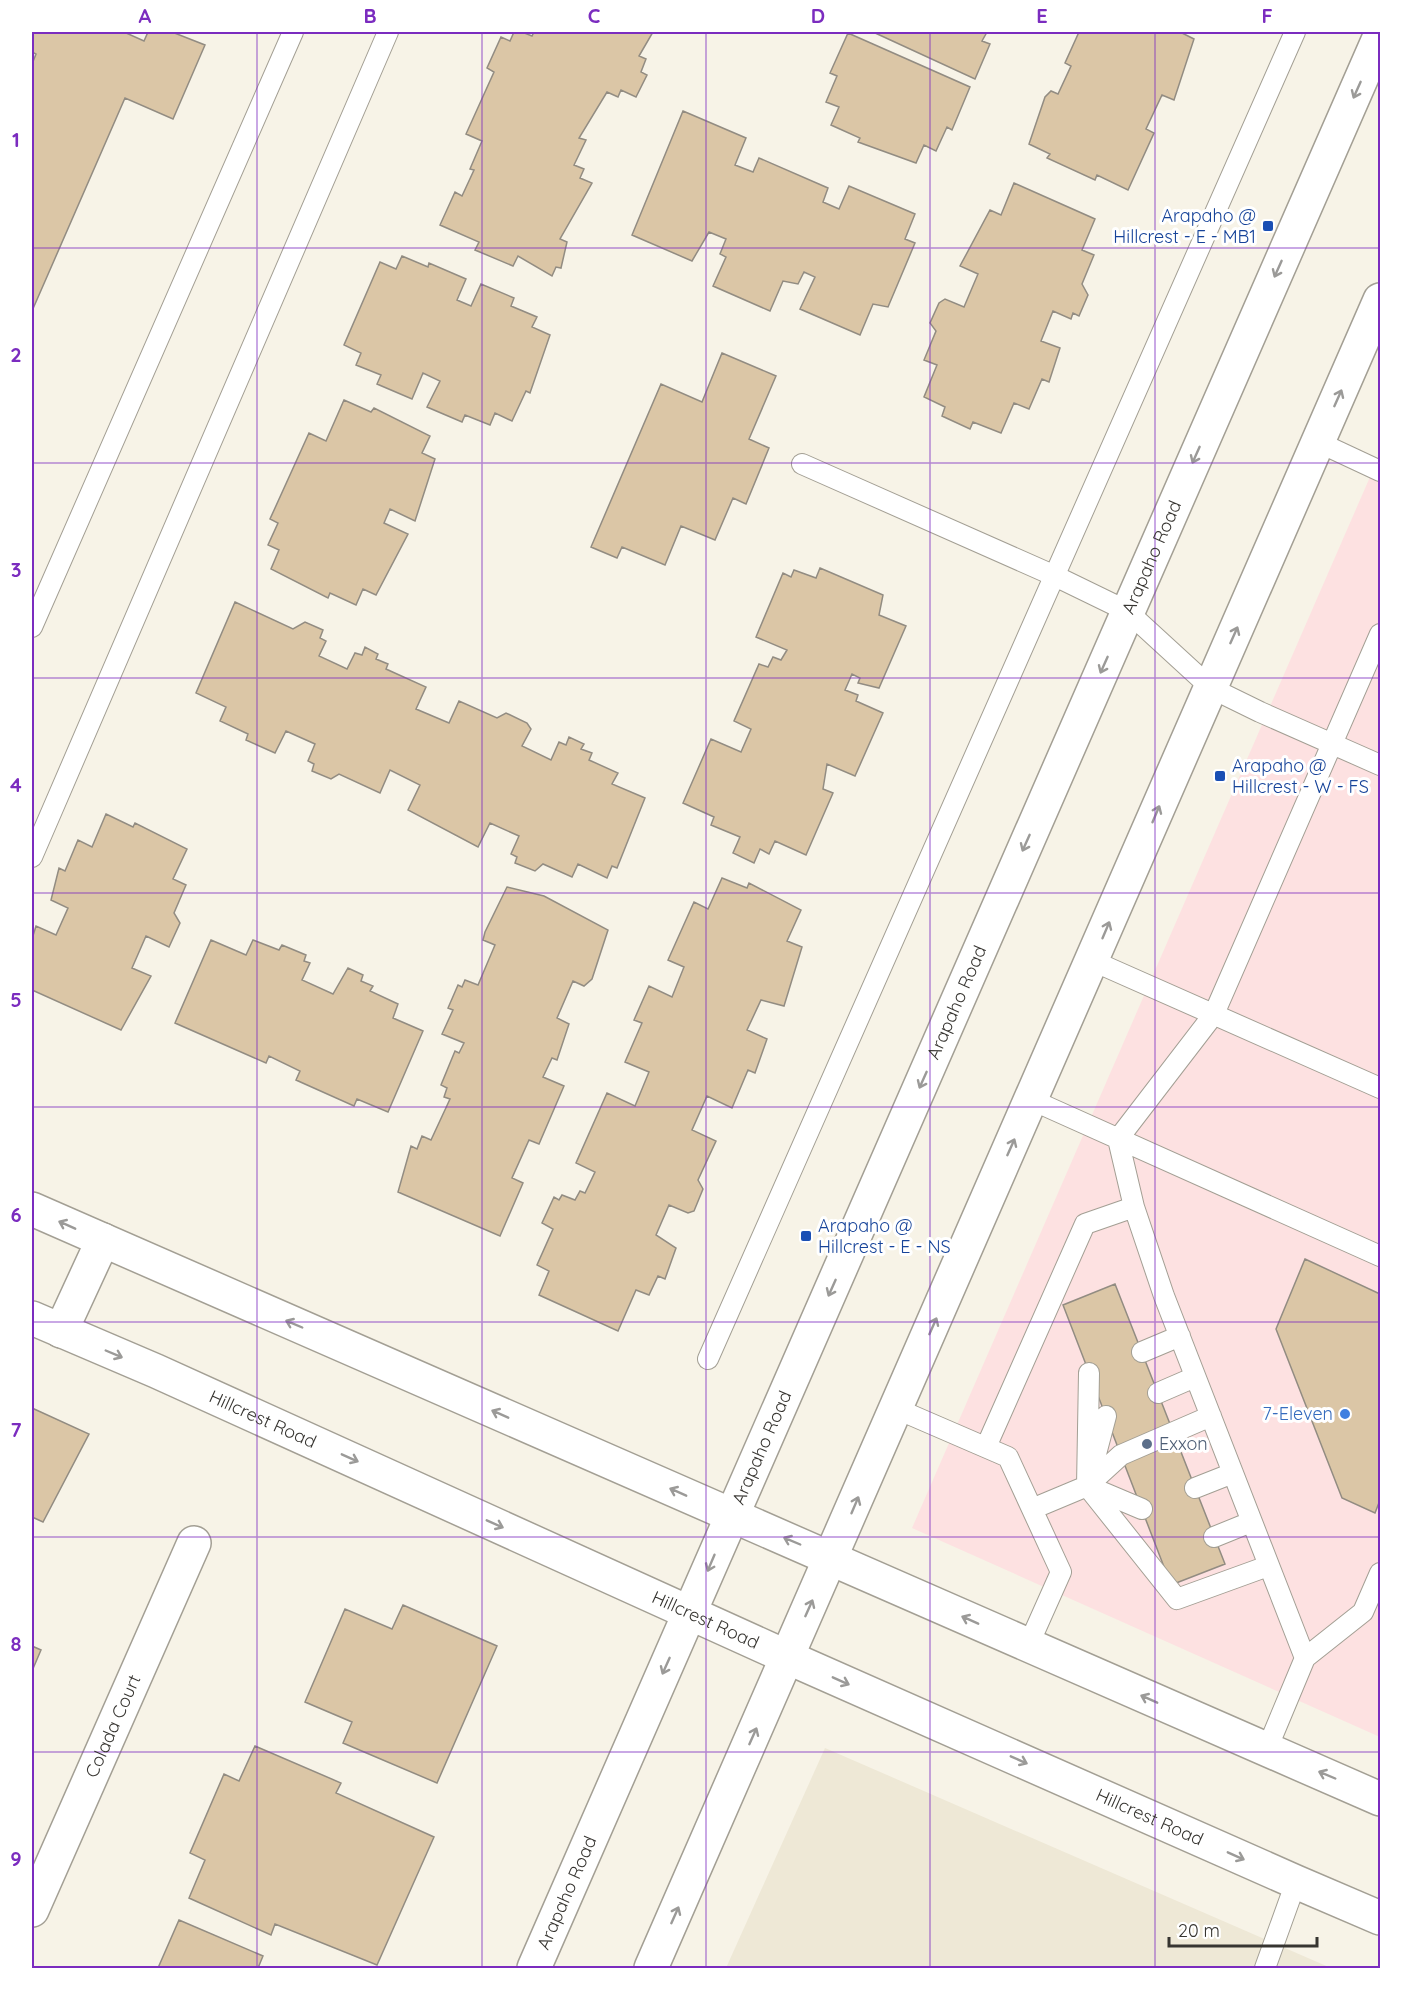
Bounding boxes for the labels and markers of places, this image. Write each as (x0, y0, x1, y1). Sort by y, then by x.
place label: Arapaho @ Hillcrest - E - MB1 (1113, 204, 1256, 248)
marker: Arapaho @ Hillcrest - E - MB1 (1261, 219, 1275, 233)
place label: Arapaho @ Hillcrest - W - FS (1232, 754, 1369, 798)
marker: Arapaho @ Hillcrest - W - FS (1213, 769, 1227, 783)
place label: Arapaho @ Hillcrest - E - NS (818, 1214, 951, 1258)
marker: Arapaho @ Hillcrest - E - NS (799, 1229, 813, 1243)
place label: 7-Eleven (1262, 1402, 1333, 1425)
marker: 7-Eleven (1338, 1407, 1352, 1421)
place label: Exxon (1159, 1432, 1208, 1455)
marker: Exxon (1140, 1437, 1154, 1451)

